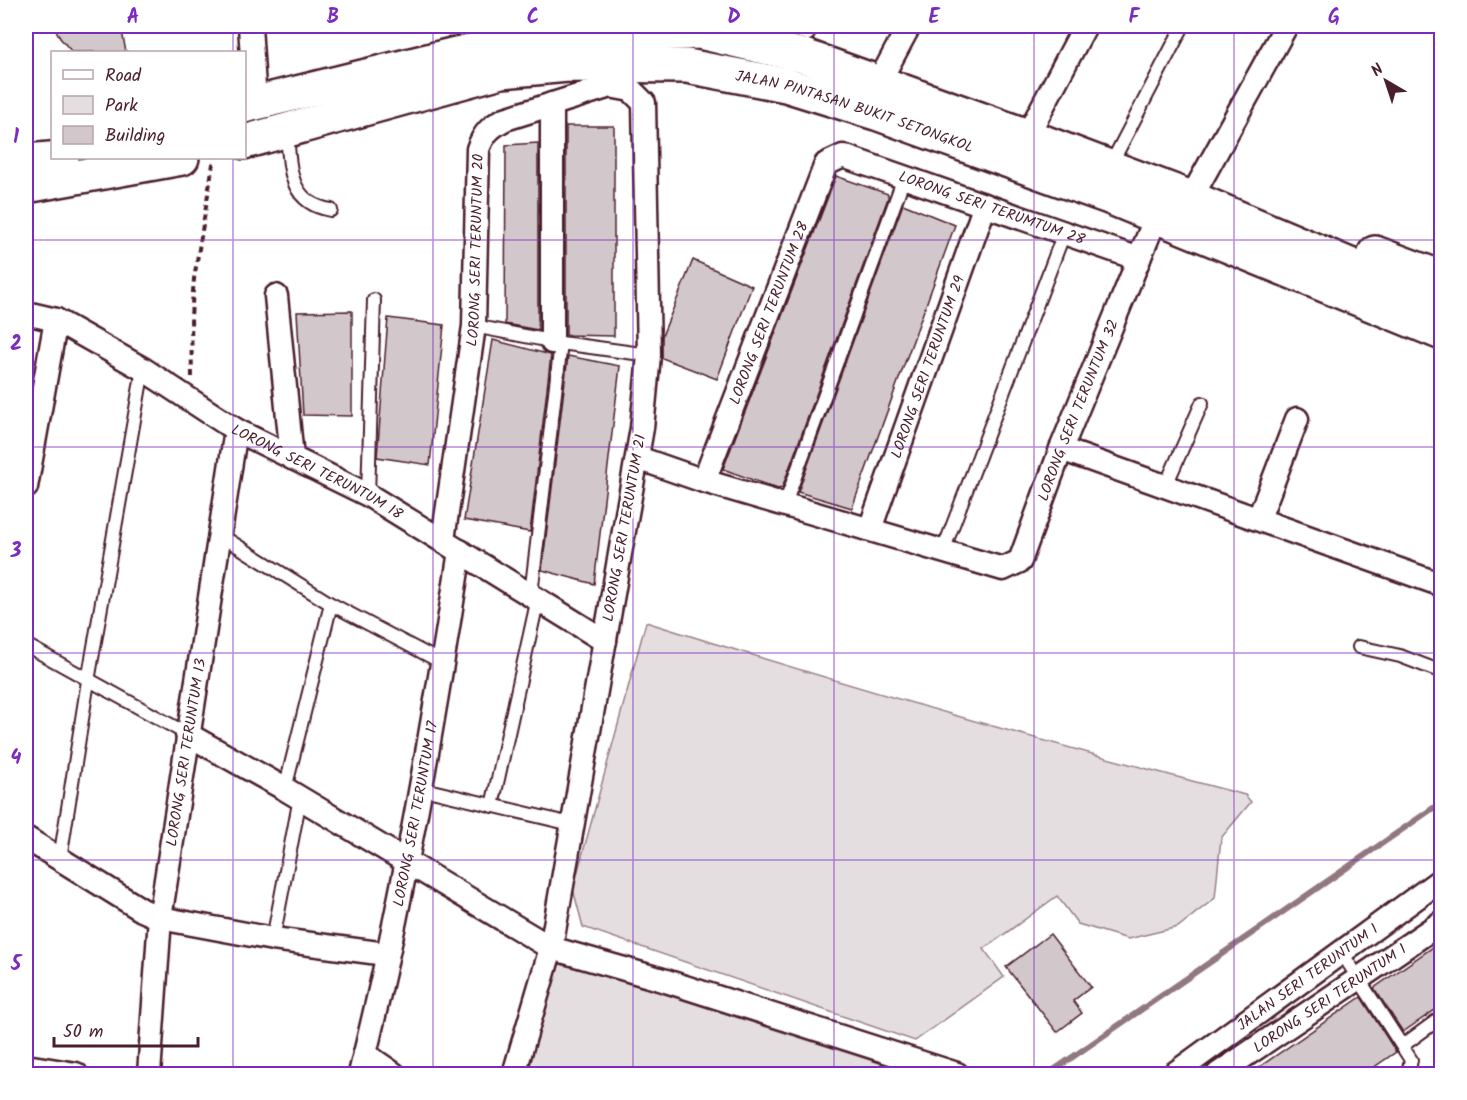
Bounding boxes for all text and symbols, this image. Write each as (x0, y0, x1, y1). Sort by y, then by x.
text: A (127, 2, 139, 34)
text: B (327, 2, 339, 34)
text: C (527, 2, 539, 34)
text: D (727, 2, 741, 34)
text: E (928, 2, 940, 34)
text: F (1129, 2, 1141, 34)
text: G (1328, 2, 1340, 34)
legend (51, 51, 246, 159)
north arrow (1356, 51, 1416, 111)
text: N (1366, 58, 1389, 83)
text: Road (105, 62, 142, 91)
street label: JALAN PINTASAN BUKIT SETONGKOL (733, 65, 977, 160)
text: Park (105, 92, 138, 121)
text: 1 (13, 122, 19, 154)
text: Building (105, 122, 165, 151)
street label: LORONG SERI TERUNTUM 20 (460, 153, 491, 348)
street label: LORONG SERI TERUMTUM 28 (895, 165, 1089, 253)
street label: LORONG SERI TERUNTUM 28 (724, 218, 816, 408)
street label: LORONG SERI TERUNTUM 29 (885, 272, 972, 462)
street label: LORONG SERI TERUNTUM 32 (1032, 316, 1126, 505)
text: 2 (10, 329, 22, 361)
street label: LORONG SERI TERUNTUM 18 (227, 418, 408, 527)
street label: LORONG SERI TERUNTUM 21 (597, 432, 653, 624)
text: 3 (10, 536, 22, 568)
street label: LORONG SERI TERUNTUM 13 (160, 657, 213, 848)
street label: LORONG SERI TERUNTUM 17 (387, 718, 445, 909)
text: 4 (11, 743, 22, 775)
street label: JALAN SERI TERUNTUM 1 (1232, 918, 1384, 1037)
street label: LORONG SERI TERUNTUM 1 (1249, 938, 1412, 1060)
text: 5 (10, 949, 23, 981)
scale bar (54, 1010, 198, 1048)
text: 50 m (63, 1018, 103, 1047)

